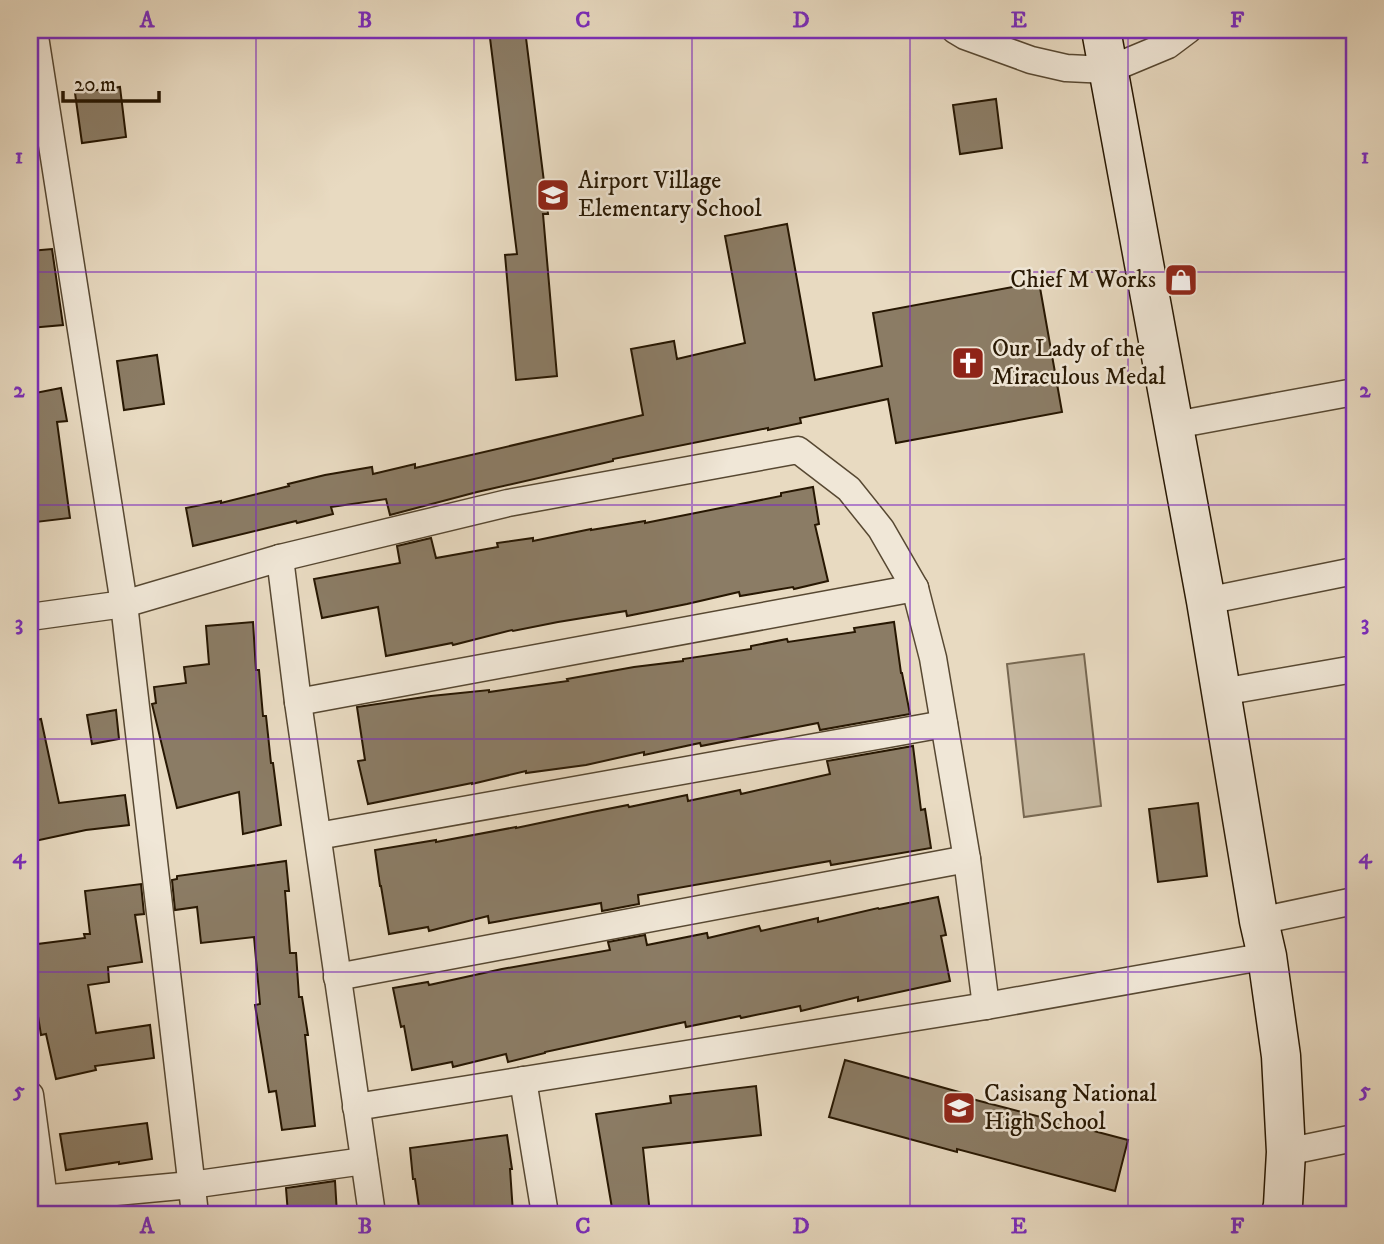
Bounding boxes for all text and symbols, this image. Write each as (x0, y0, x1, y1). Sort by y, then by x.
text: A (139, 6, 156, 35)
text: B (358, 6, 372, 35)
text: C (575, 6, 591, 35)
text: D (792, 6, 810, 35)
text: E (1011, 6, 1027, 35)
text: F (1230, 6, 1245, 35)
scale bar (63, 60, 159, 104)
text: 20 m (74, 72, 116, 98)
text: 1 (15, 142, 23, 171)
text: 1 (1361, 142, 1369, 171)
place label: Airport Village Elementary School (578, 166, 762, 224)
school or university icon: Airport Village Elementary School (534, 176, 572, 214)
shop icon: Chief M Works (1162, 261, 1200, 299)
place label: Chief M Works (1010, 265, 1156, 295)
place label: Our Lady of the Miraculous Medal (992, 334, 1166, 392)
church icon: Our Lady of the Miraculous Medal (949, 344, 987, 382)
text: 2 (13, 376, 25, 405)
text: 2 (1359, 376, 1371, 405)
text: 3 (15, 609, 23, 638)
text: 3 (1361, 609, 1369, 638)
text: 4 (12, 842, 27, 871)
text: 4 (1358, 842, 1373, 871)
text: 5 (12, 1076, 25, 1105)
text: 5 (1358, 1076, 1371, 1105)
place label: Casisang National High School (984, 1079, 1158, 1137)
school or university icon: Casisang National High School (940, 1089, 978, 1127)
text: A (139, 1212, 156, 1241)
text: B (358, 1212, 372, 1241)
text: C (575, 1212, 591, 1241)
text: D (792, 1212, 810, 1241)
text: E (1011, 1212, 1027, 1241)
text: F (1230, 1212, 1245, 1241)

